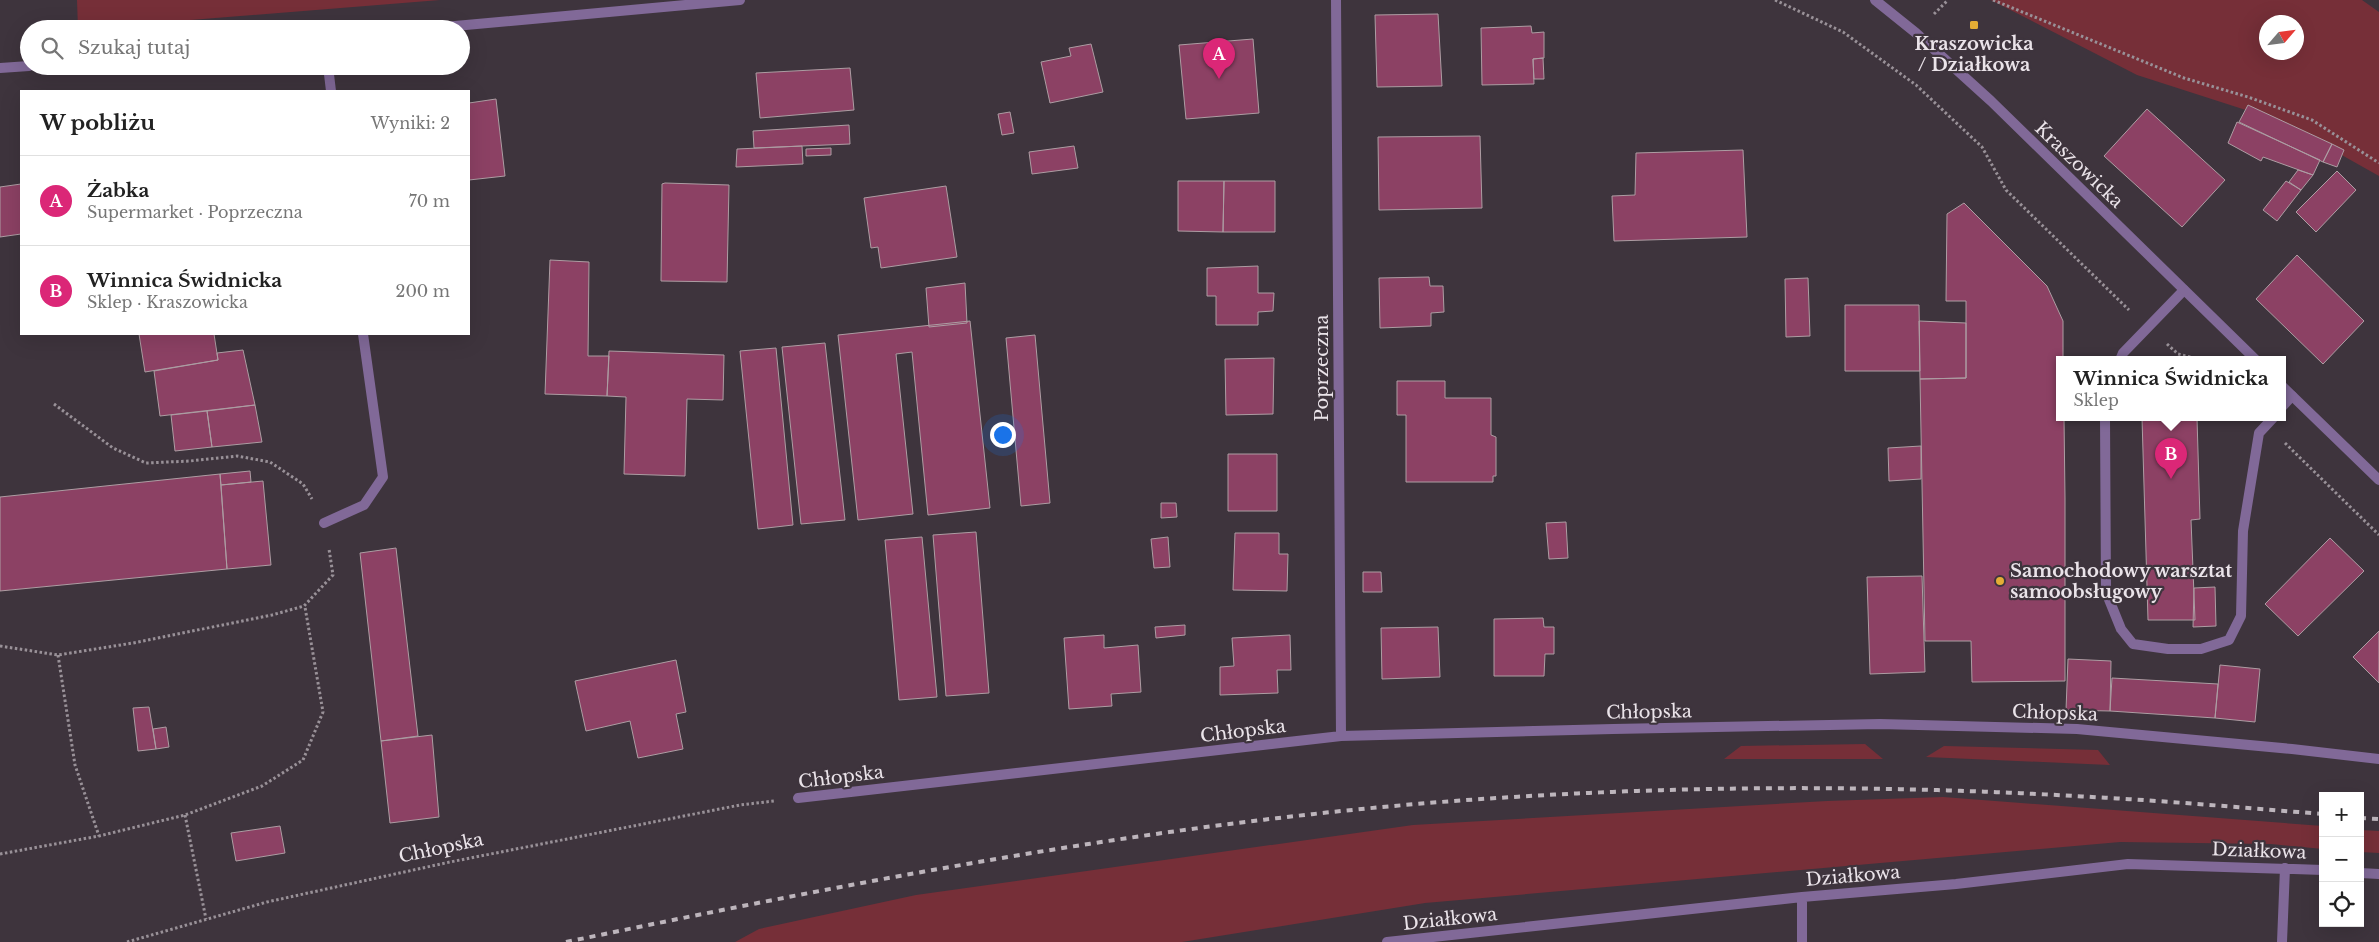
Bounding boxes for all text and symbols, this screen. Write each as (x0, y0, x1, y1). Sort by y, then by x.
north arrow (2259, 15, 2304, 60)
marker: Kraszowicka / Działkowa (1968, 19, 1980, 31)
search box (20, 20, 470, 75)
place label: Kraszowicka / Działkowa (1914, 33, 2034, 76)
icon: search (38, 34, 66, 62)
text: Szukaj tutaj (78, 36, 190, 59)
pin: A (1203, 38, 1235, 79)
text: W pobliżu (40, 110, 155, 136)
text: Wyniki: 2 (371, 113, 450, 133)
street label: Kraszowicka (2030, 117, 2128, 213)
text: Żabka (87, 179, 149, 202)
text: A (50, 191, 62, 211)
text: 70 m (409, 191, 450, 211)
text: Supermarket · Poprzeczna (87, 202, 303, 222)
text: Winnica Świdnicka (87, 269, 282, 292)
text: B (50, 281, 62, 301)
text: 200 m (396, 281, 450, 301)
text: Sklep · Kraszowicka (87, 292, 248, 312)
street label: Poprzeczna (1311, 315, 1333, 421)
popup (2056, 356, 2286, 421)
text: Winnica Świdnicka (2073, 367, 2269, 390)
text: Sklep (2073, 390, 2119, 410)
your location (990, 422, 1016, 448)
pin: B (2155, 438, 2187, 479)
place label: Samochodowy warsztat samoobsługowy (2010, 560, 2232, 603)
marker: Samochodowy warsztat samoobsługowy (1994, 575, 2006, 587)
street label: Chłopska (1606, 700, 1692, 724)
street label: Chłopska (2012, 701, 2098, 725)
street label: Chłopska (1199, 715, 1287, 747)
street label: Chłopska (797, 761, 885, 793)
map controls (2319, 792, 2364, 927)
button: + (2319, 792, 2364, 837)
street label: Chłopska (397, 828, 485, 868)
button: − (2319, 837, 2364, 882)
street label: Działkowa (2211, 838, 2307, 864)
street label: Działkowa (1805, 861, 1901, 891)
button: locate (2319, 882, 2364, 927)
street label: Działkowa (1402, 903, 1498, 935)

